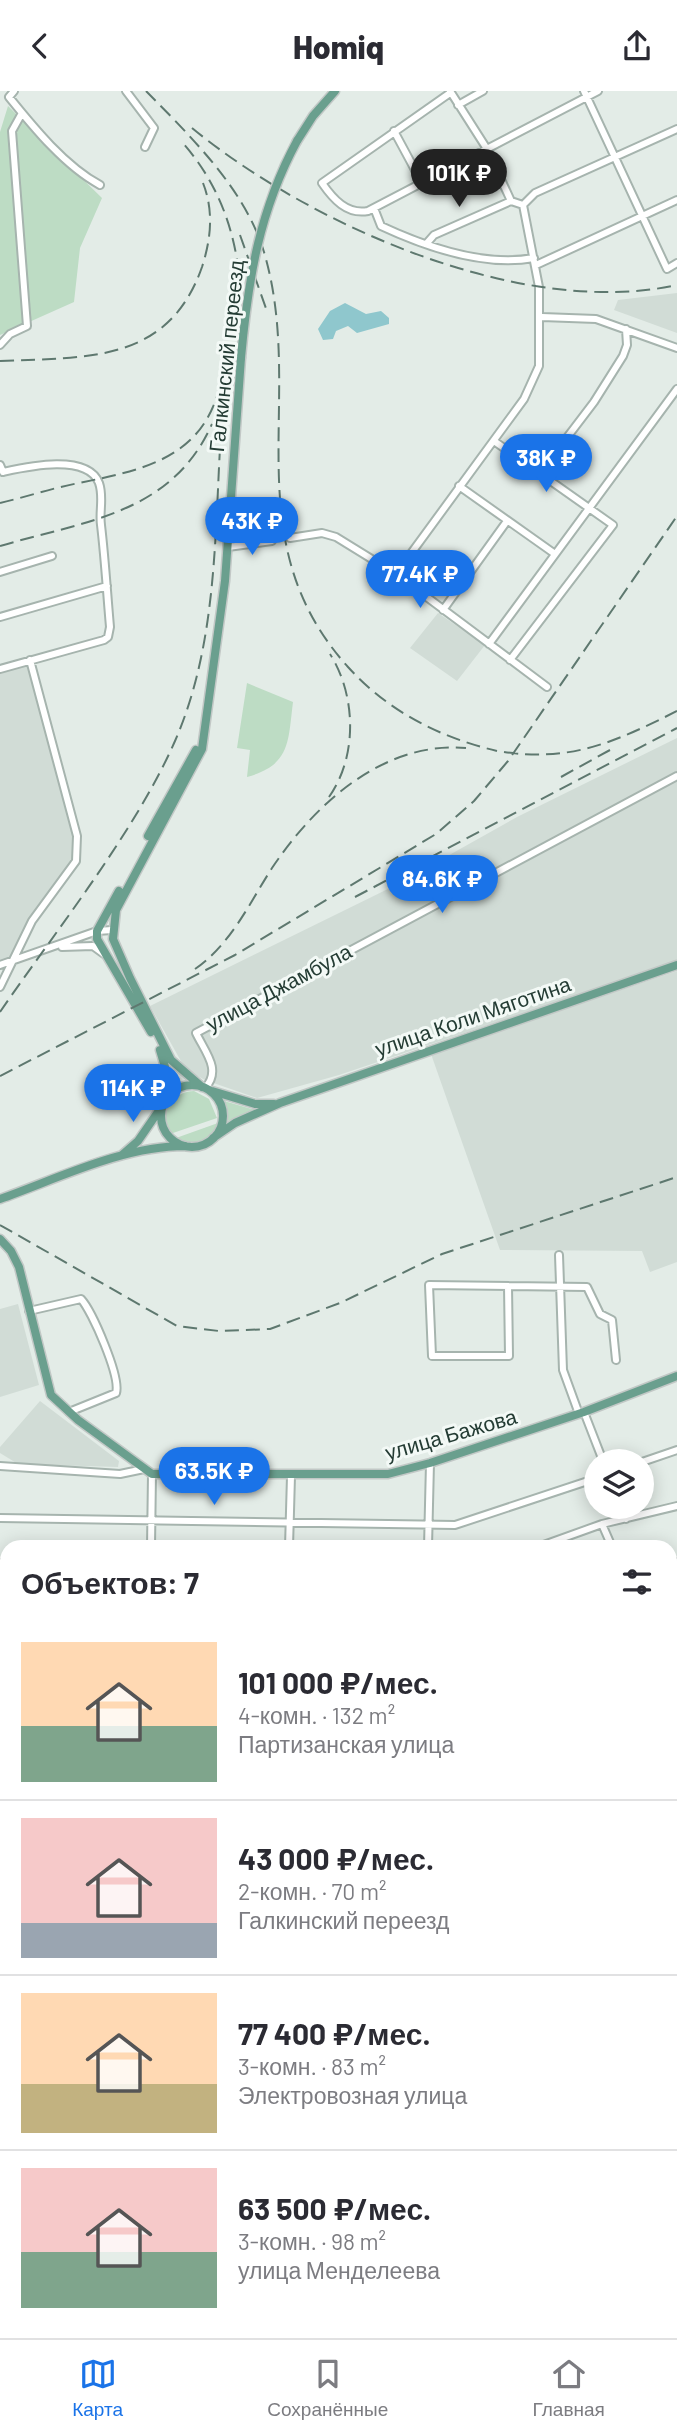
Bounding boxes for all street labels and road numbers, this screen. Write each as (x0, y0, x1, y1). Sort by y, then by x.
street label: Галкинский переезд (203, 259, 248, 453)
street label: улица Джамбула (201, 938, 356, 1036)
street label: улица Коли Мяготина (371, 970, 574, 1061)
street label: улица Бажова (382, 1403, 520, 1464)

